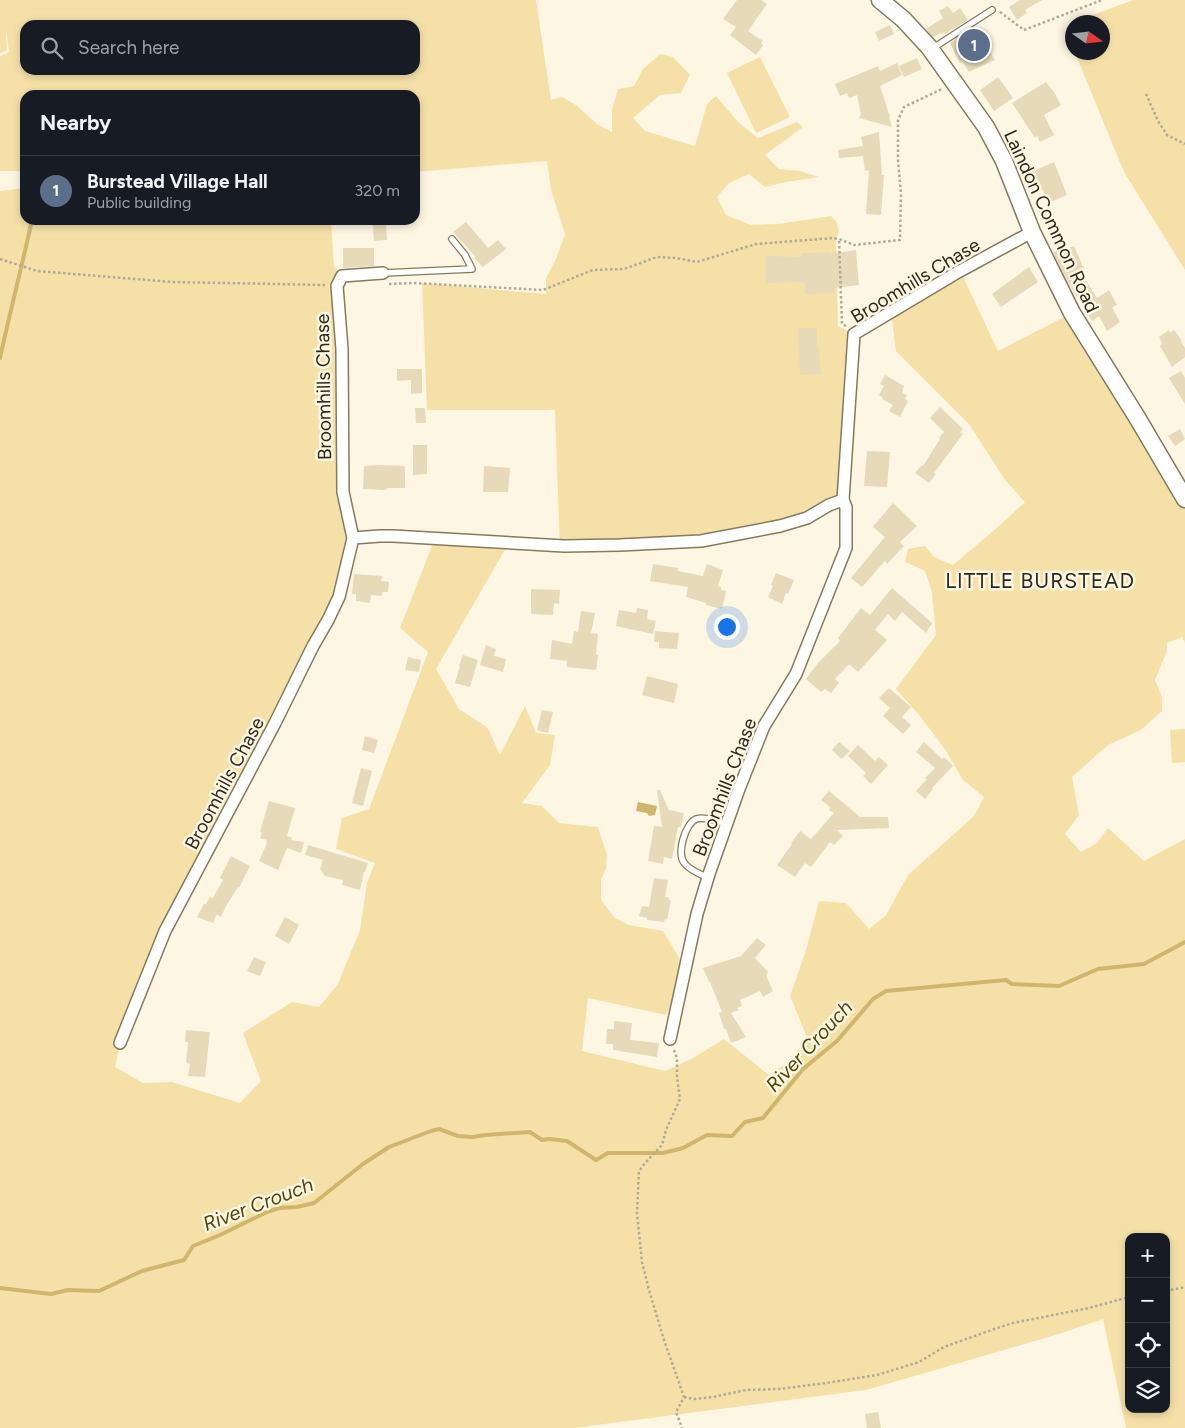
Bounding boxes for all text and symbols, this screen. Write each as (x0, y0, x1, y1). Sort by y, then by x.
north arrow (1065, 15, 1110, 60)
search box (20, 20, 420, 75)
pin: 1 (958, 26, 990, 64)
icon: search (38, 34, 66, 62)
text: Search here (78, 36, 180, 59)
text: Nearby (40, 110, 111, 135)
street label: Laindon Common Road (999, 126, 1104, 316)
text: Burstead Village Hall (87, 170, 268, 193)
text: 1 (53, 181, 59, 200)
text: 320 m (355, 181, 400, 200)
text: Public building (87, 193, 191, 212)
street label: Broomhills Chase (847, 233, 984, 328)
street label: Broomhills Chase (311, 314, 336, 460)
district label: LITTLE BURSTEAD (945, 568, 1135, 593)
your location (714, 614, 740, 640)
street label: Broomhills Chase (180, 713, 269, 853)
street label: Broomhills Chase (687, 715, 761, 860)
water label: River Crouch (761, 995, 857, 1097)
water label: River Crouch (200, 1172, 316, 1236)
map controls (1125, 1233, 1170, 1413)
button: + (1125, 1233, 1170, 1278)
button: − (1125, 1278, 1170, 1323)
button: locate (1125, 1323, 1170, 1368)
button: layers (1125, 1368, 1170, 1413)

